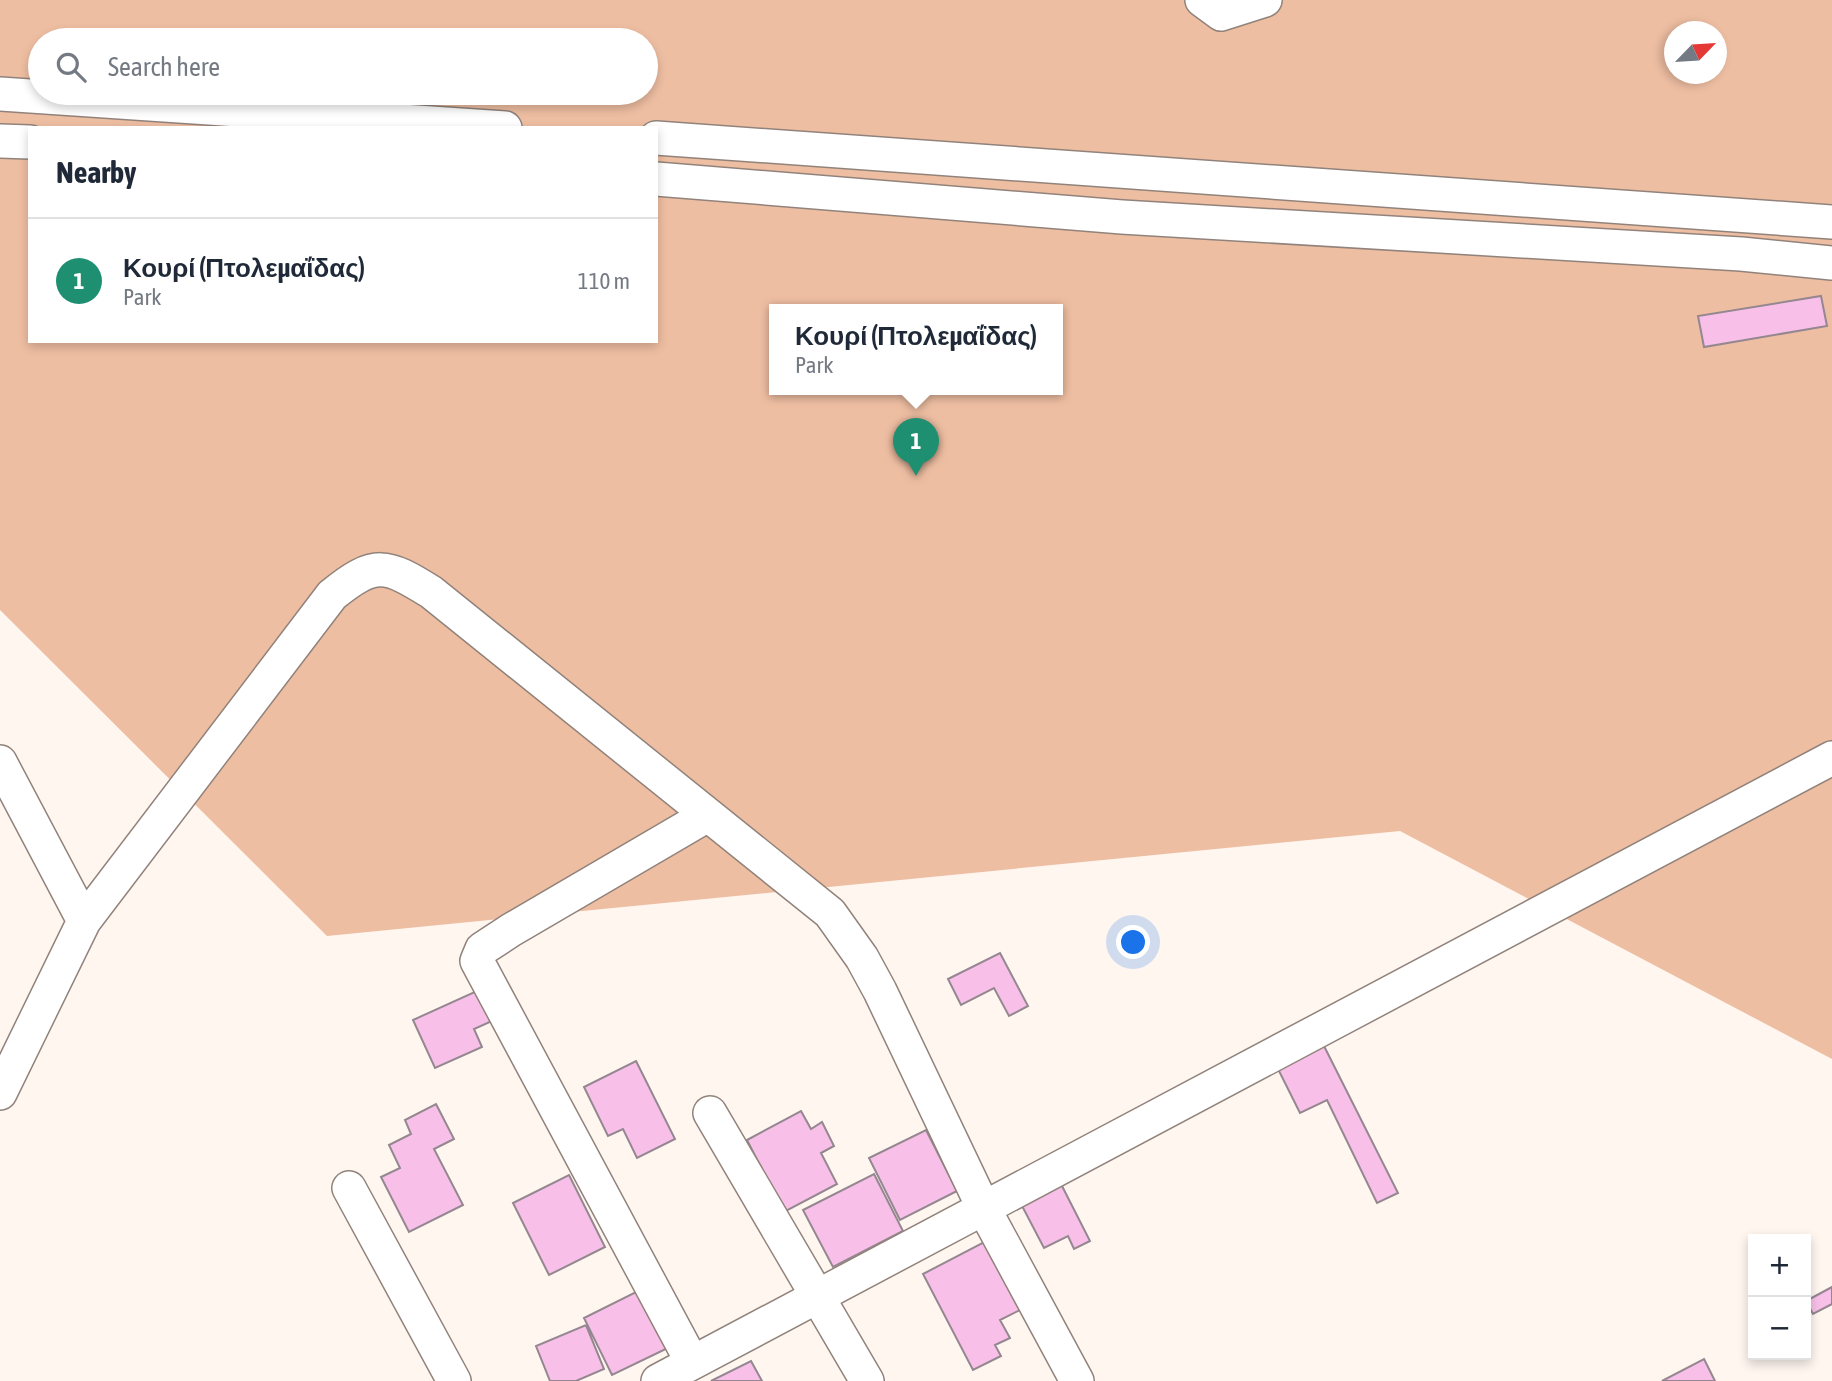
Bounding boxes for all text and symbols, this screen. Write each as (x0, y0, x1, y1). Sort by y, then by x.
north arrow (1664, 21, 1727, 84)
search box (28, 28, 658, 105)
icon: search (52, 48, 90, 86)
text: Search here (108, 52, 220, 82)
text: Nearby (56, 155, 136, 189)
text: Κουρί (Πτολεμαΐδας) (123, 253, 365, 283)
text: 1 (74, 268, 84, 294)
text: 110 m (578, 268, 630, 294)
text: Park (123, 284, 161, 310)
popup (769, 304, 1063, 395)
text: Κουρί (Πτολεμαΐδας) (795, 321, 1037, 351)
text: Park (795, 352, 833, 378)
pin: 1 (893, 418, 939, 476)
your location (1116, 925, 1150, 959)
map controls (1748, 1234, 1811, 1360)
button: + (1748, 1234, 1811, 1297)
button: − (1748, 1297, 1811, 1360)

